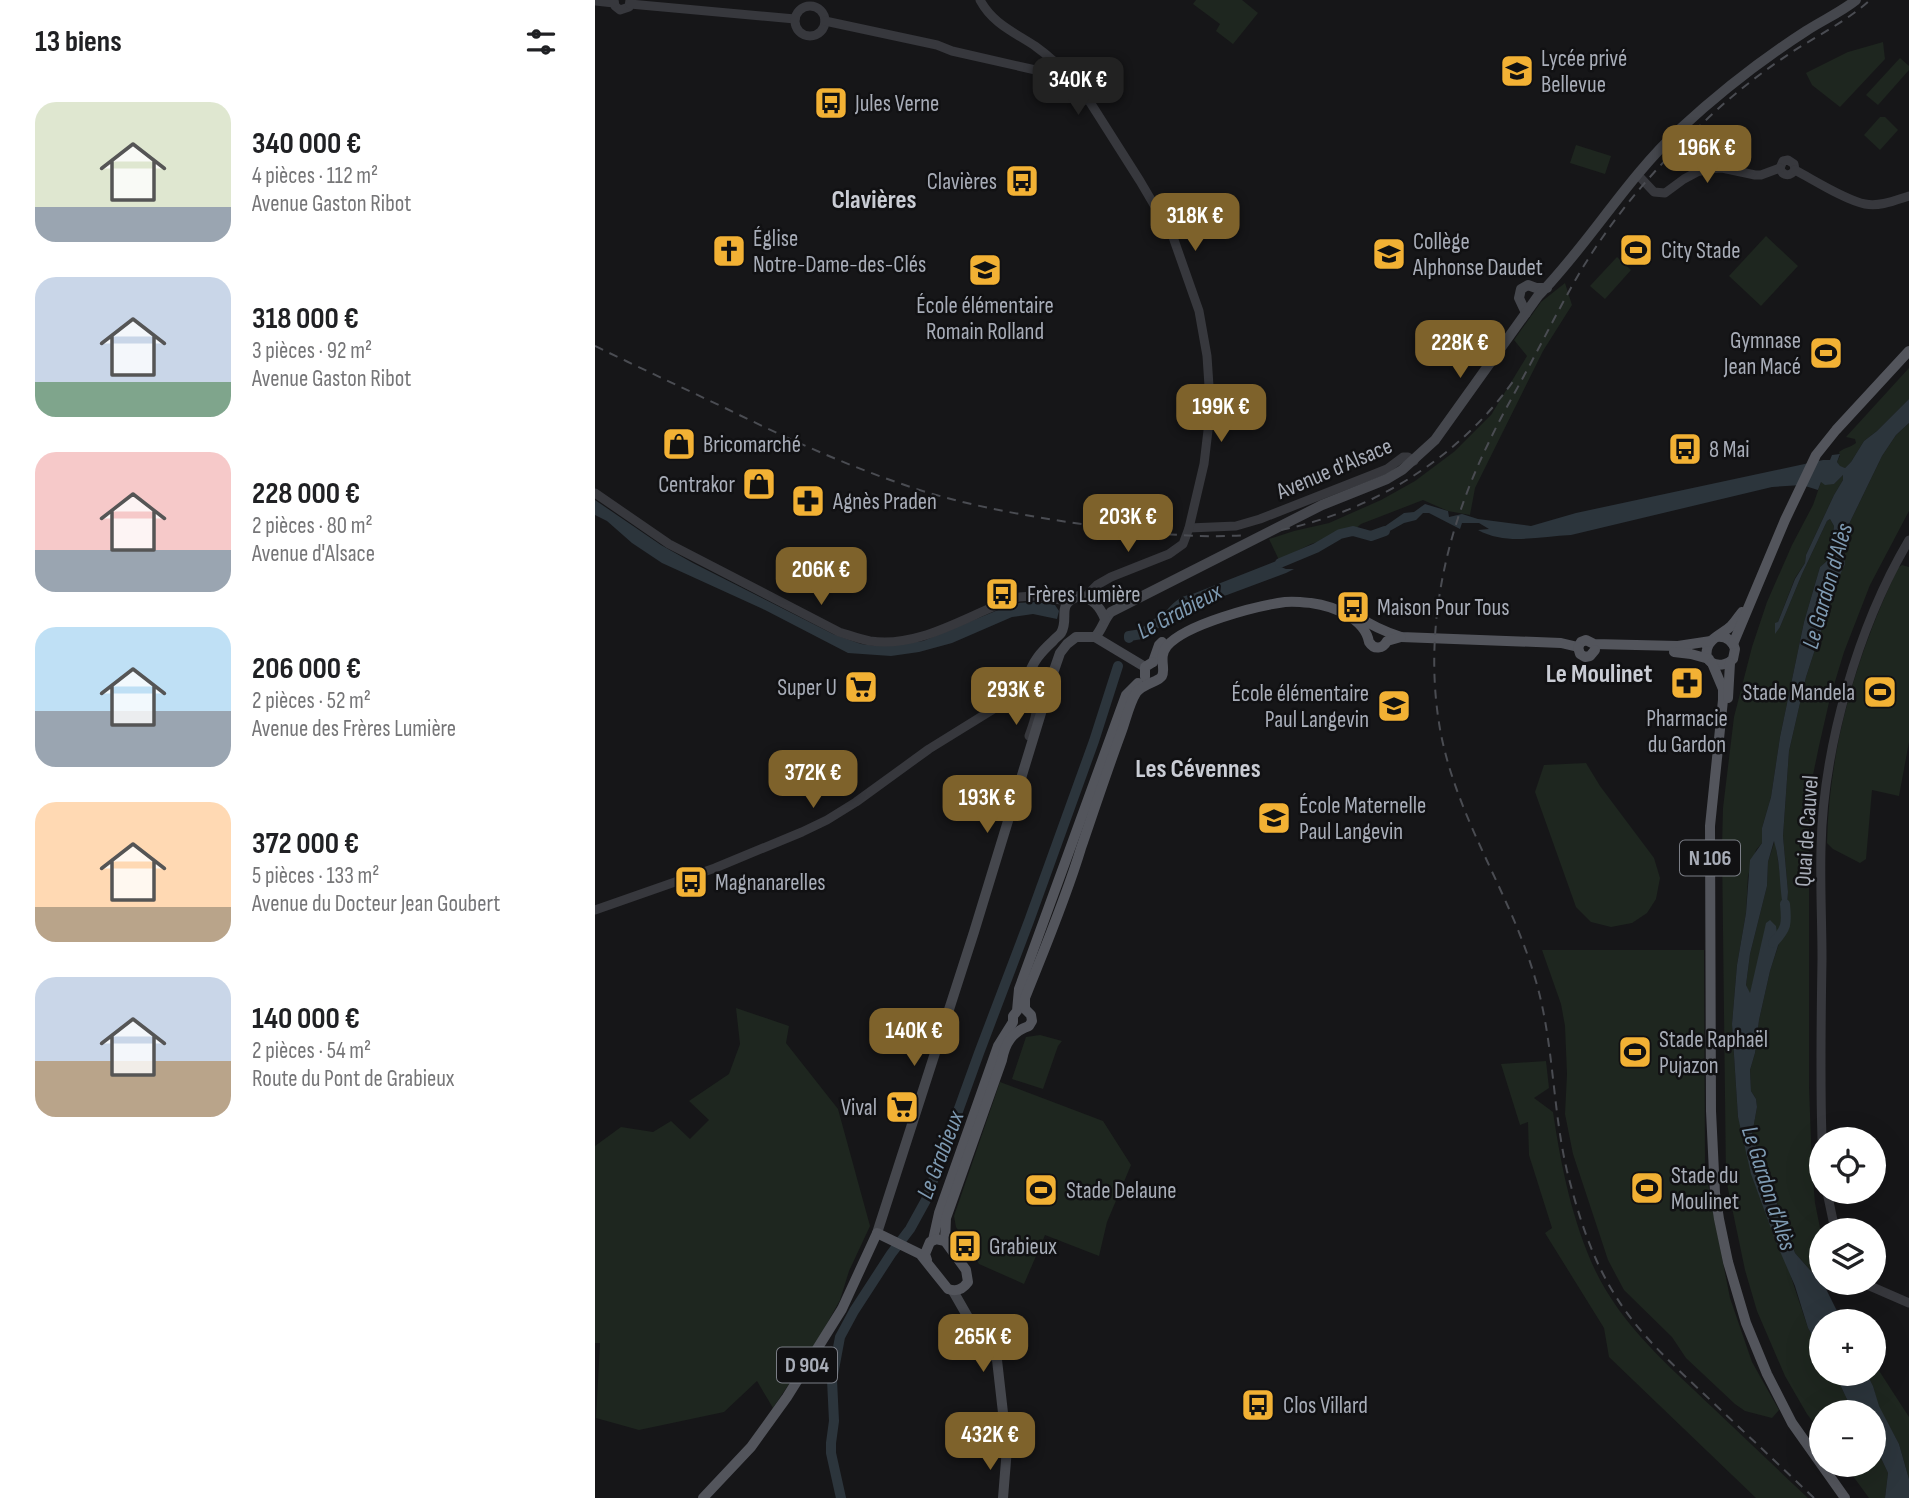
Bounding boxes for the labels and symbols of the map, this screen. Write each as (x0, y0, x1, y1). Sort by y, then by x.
place label: Lycée privé Bellevue (1541, 45, 1627, 99)
school or university icon: Lycée privé Bellevue (1498, 52, 1536, 90)
pin: 340K € (1021, 58, 1135, 117)
bus stop icon: Jules Verne (812, 84, 850, 122)
place label: Jules Verne (854, 90, 939, 118)
pin: 196K € (1650, 125, 1764, 185)
bus stop icon: Clavières (1003, 162, 1041, 200)
place label: Clavières (927, 168, 997, 196)
district label: Clavières (831, 185, 917, 216)
pin: 318K € (1138, 194, 1252, 253)
place label: Église Notre-Dame-des-Clés (753, 225, 926, 279)
place label: Collège Alphonse Daudet (1412, 228, 1543, 282)
sports icon: City Stade (1617, 231, 1655, 269)
church icon: Église Notre-Dame-des-Clés (710, 232, 748, 270)
school or university icon: Collège Alphonse Daudet (1370, 235, 1408, 273)
place label: City Stade (1661, 237, 1740, 265)
school or university icon: École élémentaire Romain Rolland (966, 251, 1004, 289)
place label: École élémentaire Romain Rolland (916, 292, 1054, 346)
pin: 228K € (1403, 320, 1517, 380)
place label: Gymnase Jean Macé (1723, 327, 1801, 381)
sports icon: Gymnase Jean Macé (1807, 334, 1845, 372)
pin: 199K € (1164, 384, 1278, 444)
shop icon: Bricomarché (660, 425, 698, 463)
bus stop icon: 8 Mai (1666, 430, 1704, 468)
place label: Bricomarché (703, 431, 801, 459)
street label: Avenue d'Alsace (1271, 432, 1396, 506)
place label: 8 Mai (1709, 436, 1750, 464)
shop icon: Centrakor (740, 465, 778, 503)
place label: Centrakor (658, 471, 735, 499)
pharmacy icon: Agnès Praden (789, 482, 827, 520)
place label: Agnès Praden (832, 488, 937, 516)
pin: 203K € (1071, 494, 1185, 554)
water label: Le Gardon d'Alès (1796, 520, 1859, 652)
pin: 206K € (764, 548, 878, 607)
bus stop icon: Frères Lumière (983, 575, 1021, 613)
water label: Le Grabieux (1132, 577, 1228, 646)
place label: Frères Lumière (1027, 581, 1140, 609)
bus stop icon: Maison Pour Tous (1334, 588, 1372, 626)
place label: Maison Pour Tous (1377, 594, 1509, 622)
district label: Le Moulinet (1546, 659, 1653, 690)
pharmacy icon: Pharmacie du Gardon (1668, 664, 1706, 702)
supermarket icon: Super U (842, 668, 880, 706)
pin: 293K € (959, 668, 1073, 727)
sports icon: Stade Mandela (1861, 673, 1899, 711)
place label: Super U (777, 674, 837, 702)
place label: Stade Mandela (1743, 679, 1855, 707)
place label: École élémentaire Paul Langevin (1232, 680, 1369, 734)
school or university icon: École élémentaire Paul Langevin (1375, 687, 1413, 725)
place label: Pharmacie du Gardon (1646, 705, 1728, 759)
pin: 372K € (756, 750, 870, 810)
district label: Les Cévennes (1135, 754, 1261, 785)
street label: Quai de Cauvel (1789, 774, 1825, 888)
pin: 193K € (930, 776, 1044, 835)
place label: École Maternelle Paul Langevin (1299, 792, 1426, 846)
school or university icon: École Maternelle Paul Langevin (1255, 799, 1293, 837)
road number: N 106 (1680, 840, 1740, 876)
bus stop icon: Magnanarelles (672, 863, 710, 901)
place label: Magnanarelles (715, 869, 826, 897)
pin: 140K € (857, 1009, 971, 1068)
place label: Stade Raphaël Pujazon (1659, 1026, 1768, 1080)
sports icon: Stade Raphaël Pujazon (1616, 1033, 1654, 1071)
supermarket icon: Vival (883, 1088, 921, 1126)
place label: Vival (841, 1094, 877, 1122)
water label: Le Grabieux (911, 1106, 971, 1203)
water label: Le Gardon d'Alès (1735, 1122, 1802, 1254)
place label: Stade du Moulinet (1671, 1162, 1739, 1216)
sports icon: Stade du Moulinet (1628, 1169, 1666, 1207)
sports icon: Stade Delaune (1022, 1171, 1060, 1209)
place label: Stade Delaune (1066, 1177, 1177, 1205)
bus stop icon: Grabieux (946, 1227, 984, 1265)
place label: Grabieux (989, 1233, 1057, 1261)
pin: 265K € (926, 1314, 1040, 1374)
road number: D 904 (777, 1348, 837, 1382)
bus stop icon: Clos Villard (1239, 1386, 1277, 1424)
place label: Clos Villard (1283, 1392, 1368, 1420)
pin: 432K € (933, 1412, 1047, 1472)

